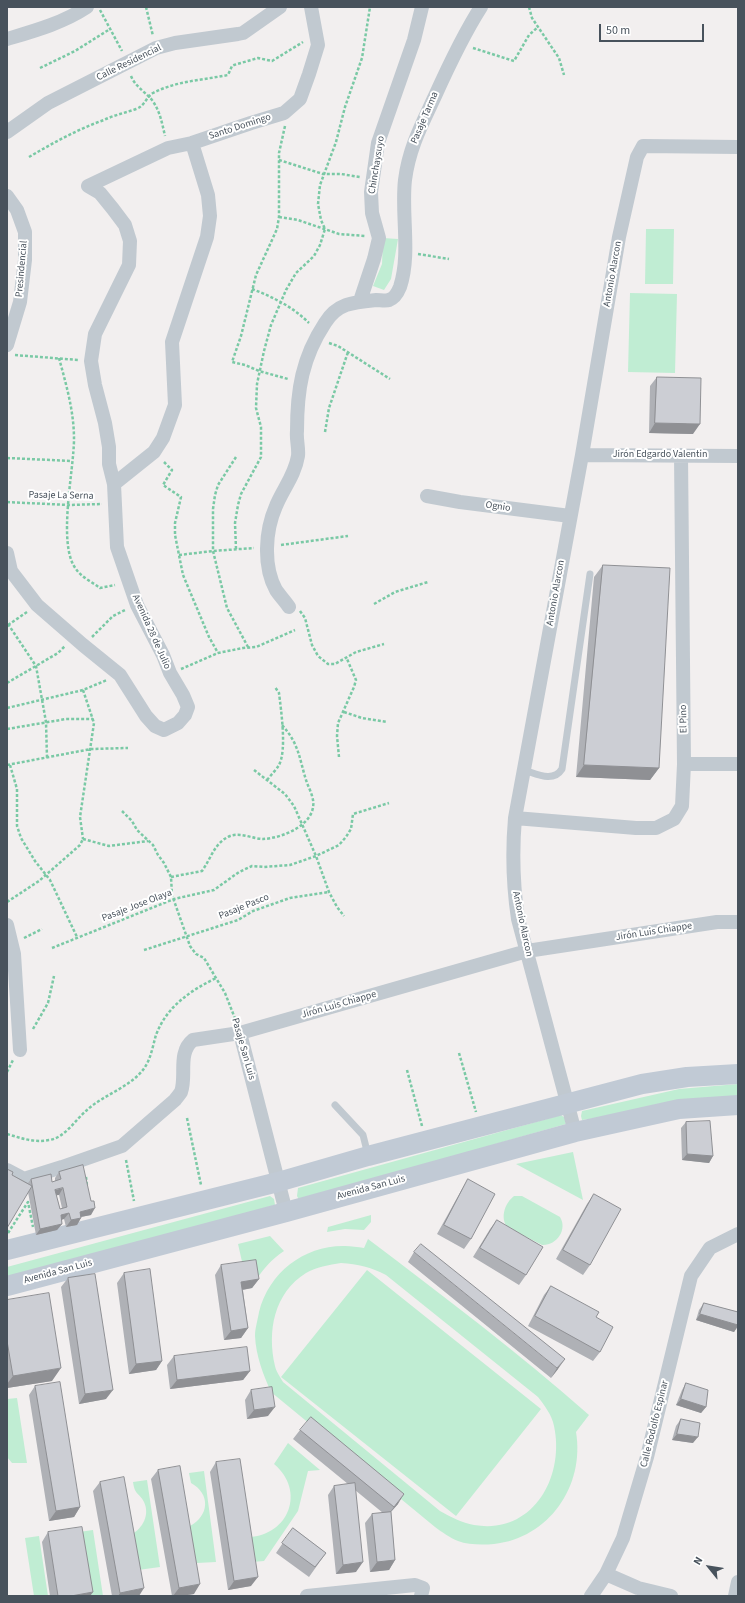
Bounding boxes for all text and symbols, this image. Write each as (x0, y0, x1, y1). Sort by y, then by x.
scale bar (601, 16, 706, 42)
text: 50 m (606, 22, 630, 39)
street label: Calle Residencial (95, 42, 163, 84)
street label: Pasaje Tarma (409, 90, 441, 146)
street label: Santo Domingo (207, 111, 273, 143)
street label: Chinchaysuyo (367, 135, 387, 195)
street label: Presindencial (14, 240, 30, 298)
street label: Antonio Alarcon (601, 240, 625, 308)
street label: Jirón Edgardo Valentin (613, 449, 707, 461)
street label: Pasaje La Serna (28, 489, 94, 503)
street label: Ognio (485, 499, 511, 515)
street label: Antonio Alarcon (544, 559, 568, 627)
street label: Avenida 28 de Julio (129, 593, 173, 671)
street label: El Pino (678, 704, 690, 734)
street label: Pasaje Jose Olaya (100, 887, 174, 925)
street label: Antonio Alarcon (509, 890, 535, 958)
street label: Pasaje Pasco (217, 891, 271, 923)
street label: Jirón Luis Chiappe (615, 920, 693, 944)
street label: Jirón Luis Chiappe (300, 989, 378, 1021)
street label: Pasaje San Luis (228, 1017, 258, 1081)
street label: Avenida San Luis (336, 1173, 406, 1203)
street label: Avenida San Luis (23, 1257, 93, 1287)
street label: Calle Rodolfo Espinar (638, 1379, 672, 1469)
north arrow (689, 1547, 729, 1587)
text: N (690, 1554, 706, 1568)

